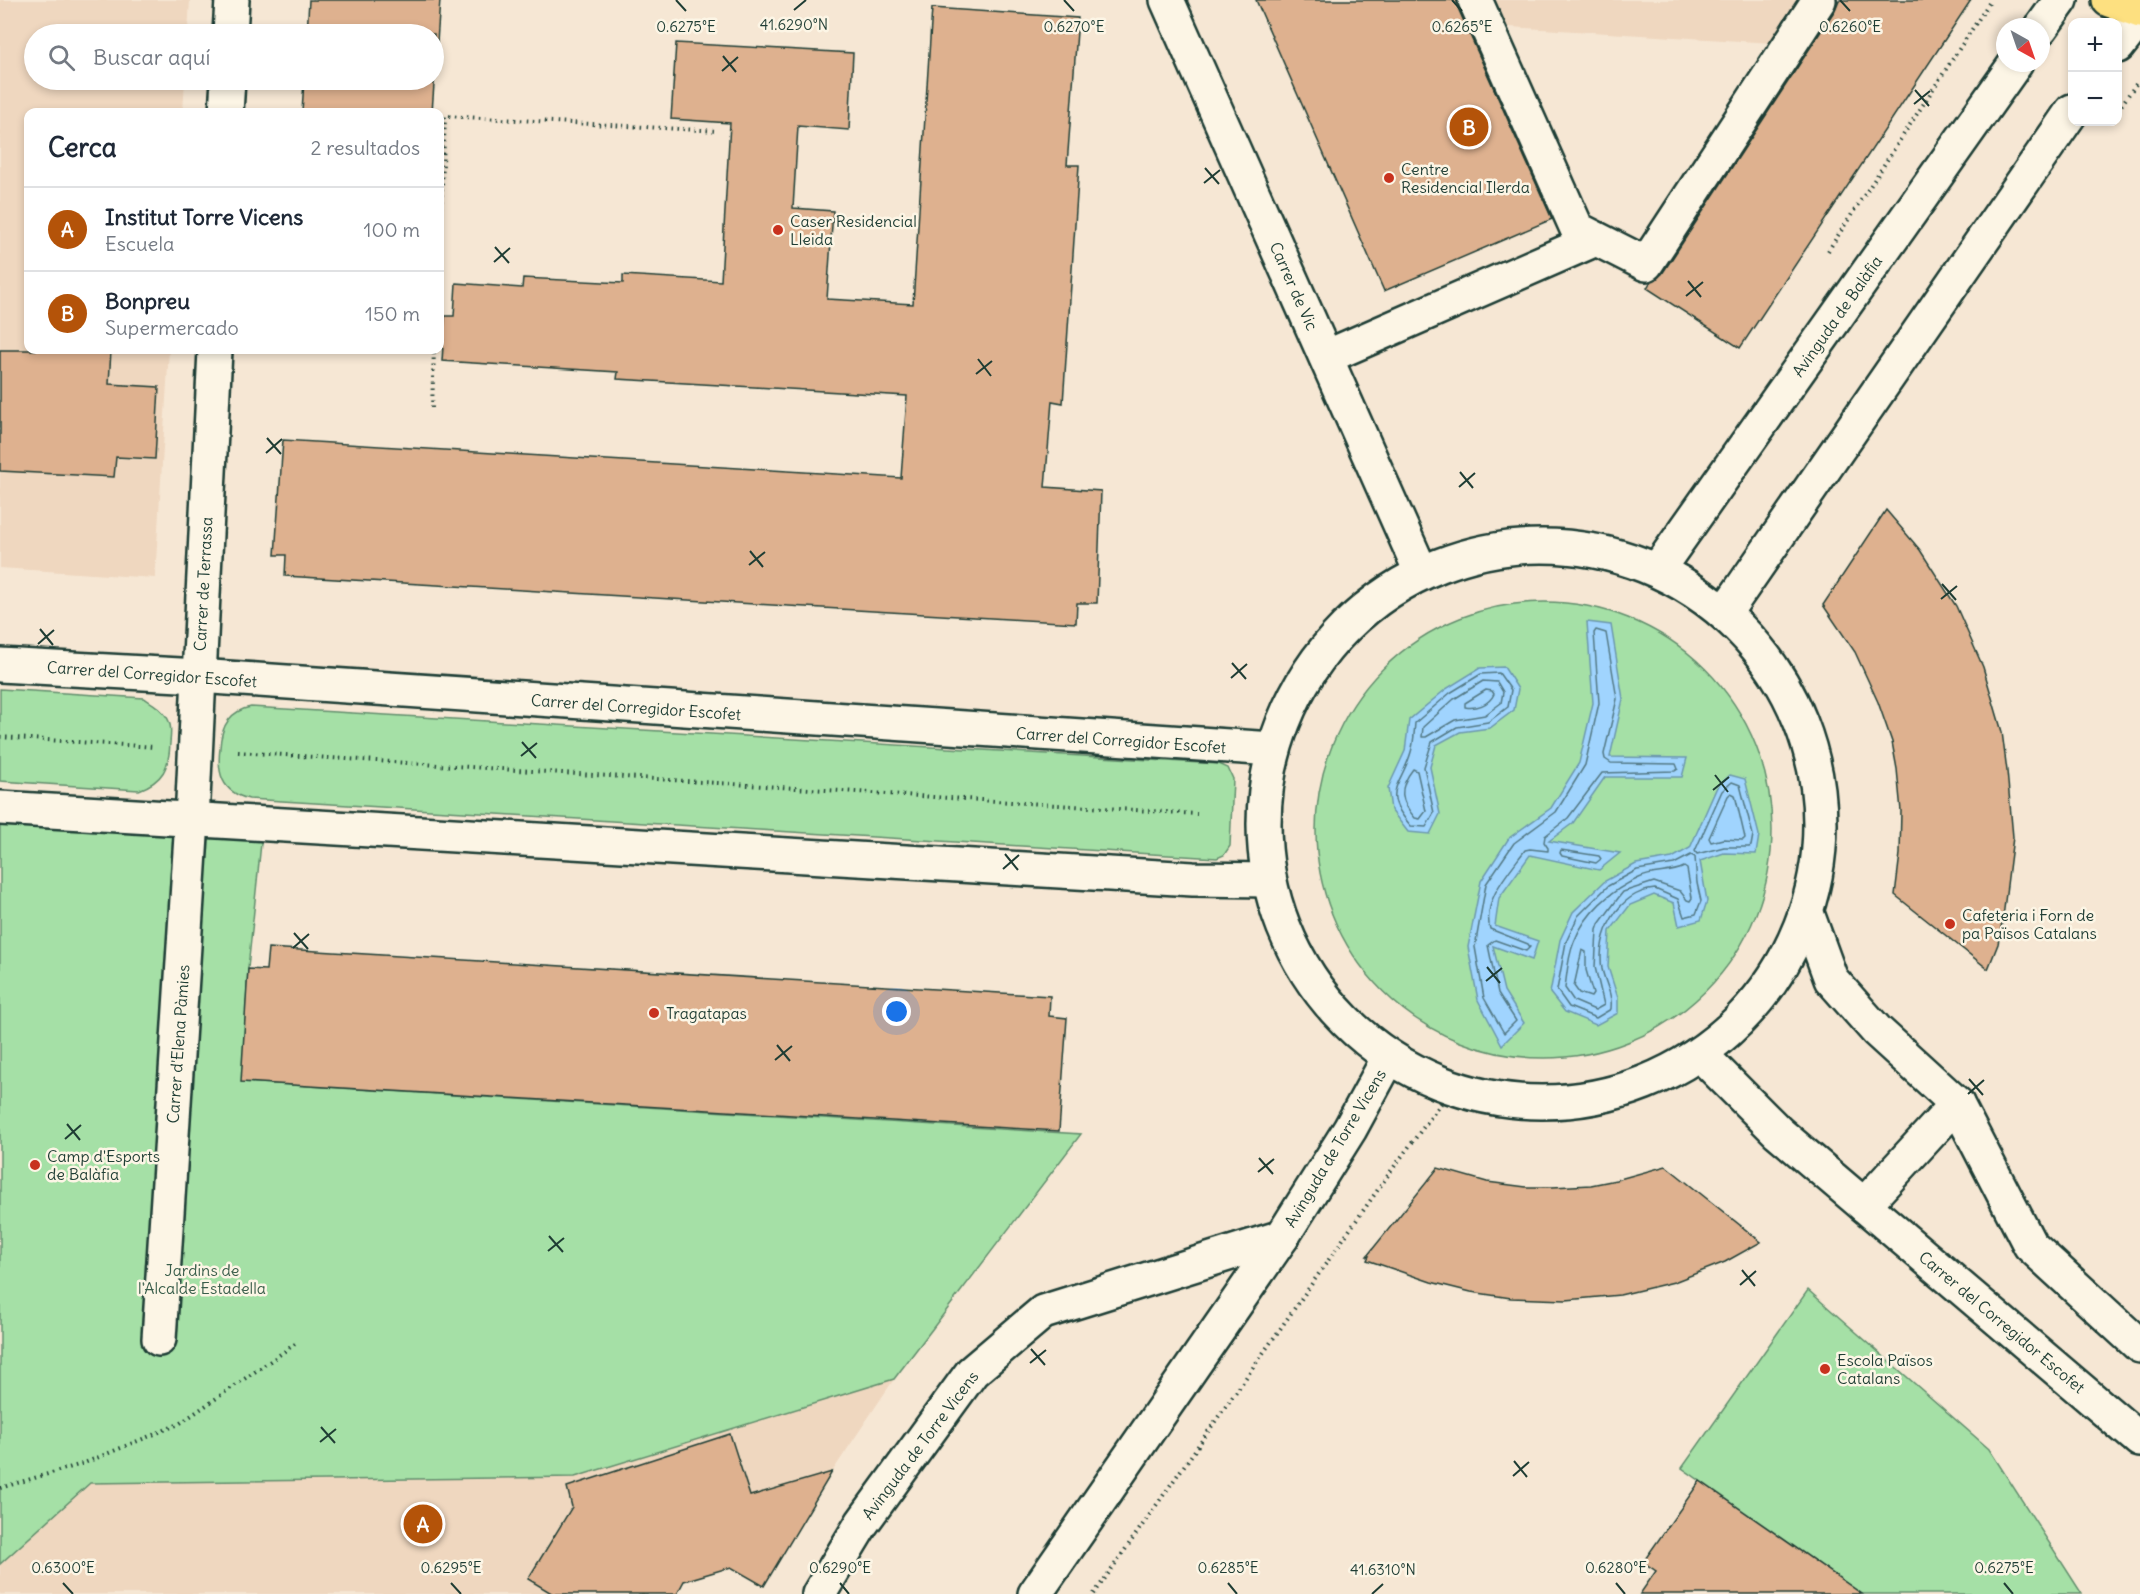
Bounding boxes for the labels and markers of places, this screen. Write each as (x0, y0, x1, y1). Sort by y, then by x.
pin: B (1450, 104, 1488, 150)
place label: Centre Residencial Ilerda (1401, 159, 1530, 197)
marker: Centre Residencial Ilerda (1382, 171, 1396, 185)
place label: Caser Residencial Lleida (790, 211, 917, 249)
marker: Caser Residencial Lleida (771, 223, 785, 237)
place label: Cafeteria i Forn de pa Països Catalans (1962, 905, 2097, 943)
marker: Cafeteria i Forn de pa Països Catalans (1943, 917, 1957, 931)
place label: Tragatapas (666, 1003, 747, 1023)
marker: Tragatapas (647, 1006, 661, 1020)
place label: Camp d'Esports de Balàfia (47, 1146, 160, 1184)
marker: Camp d'Esports de Balàfia (28, 1158, 42, 1172)
place label: Escola Països Catalans (1837, 1350, 1933, 1388)
marker: Escola Països Catalans (1818, 1362, 1832, 1376)
pin: A (404, 1502, 442, 1546)

